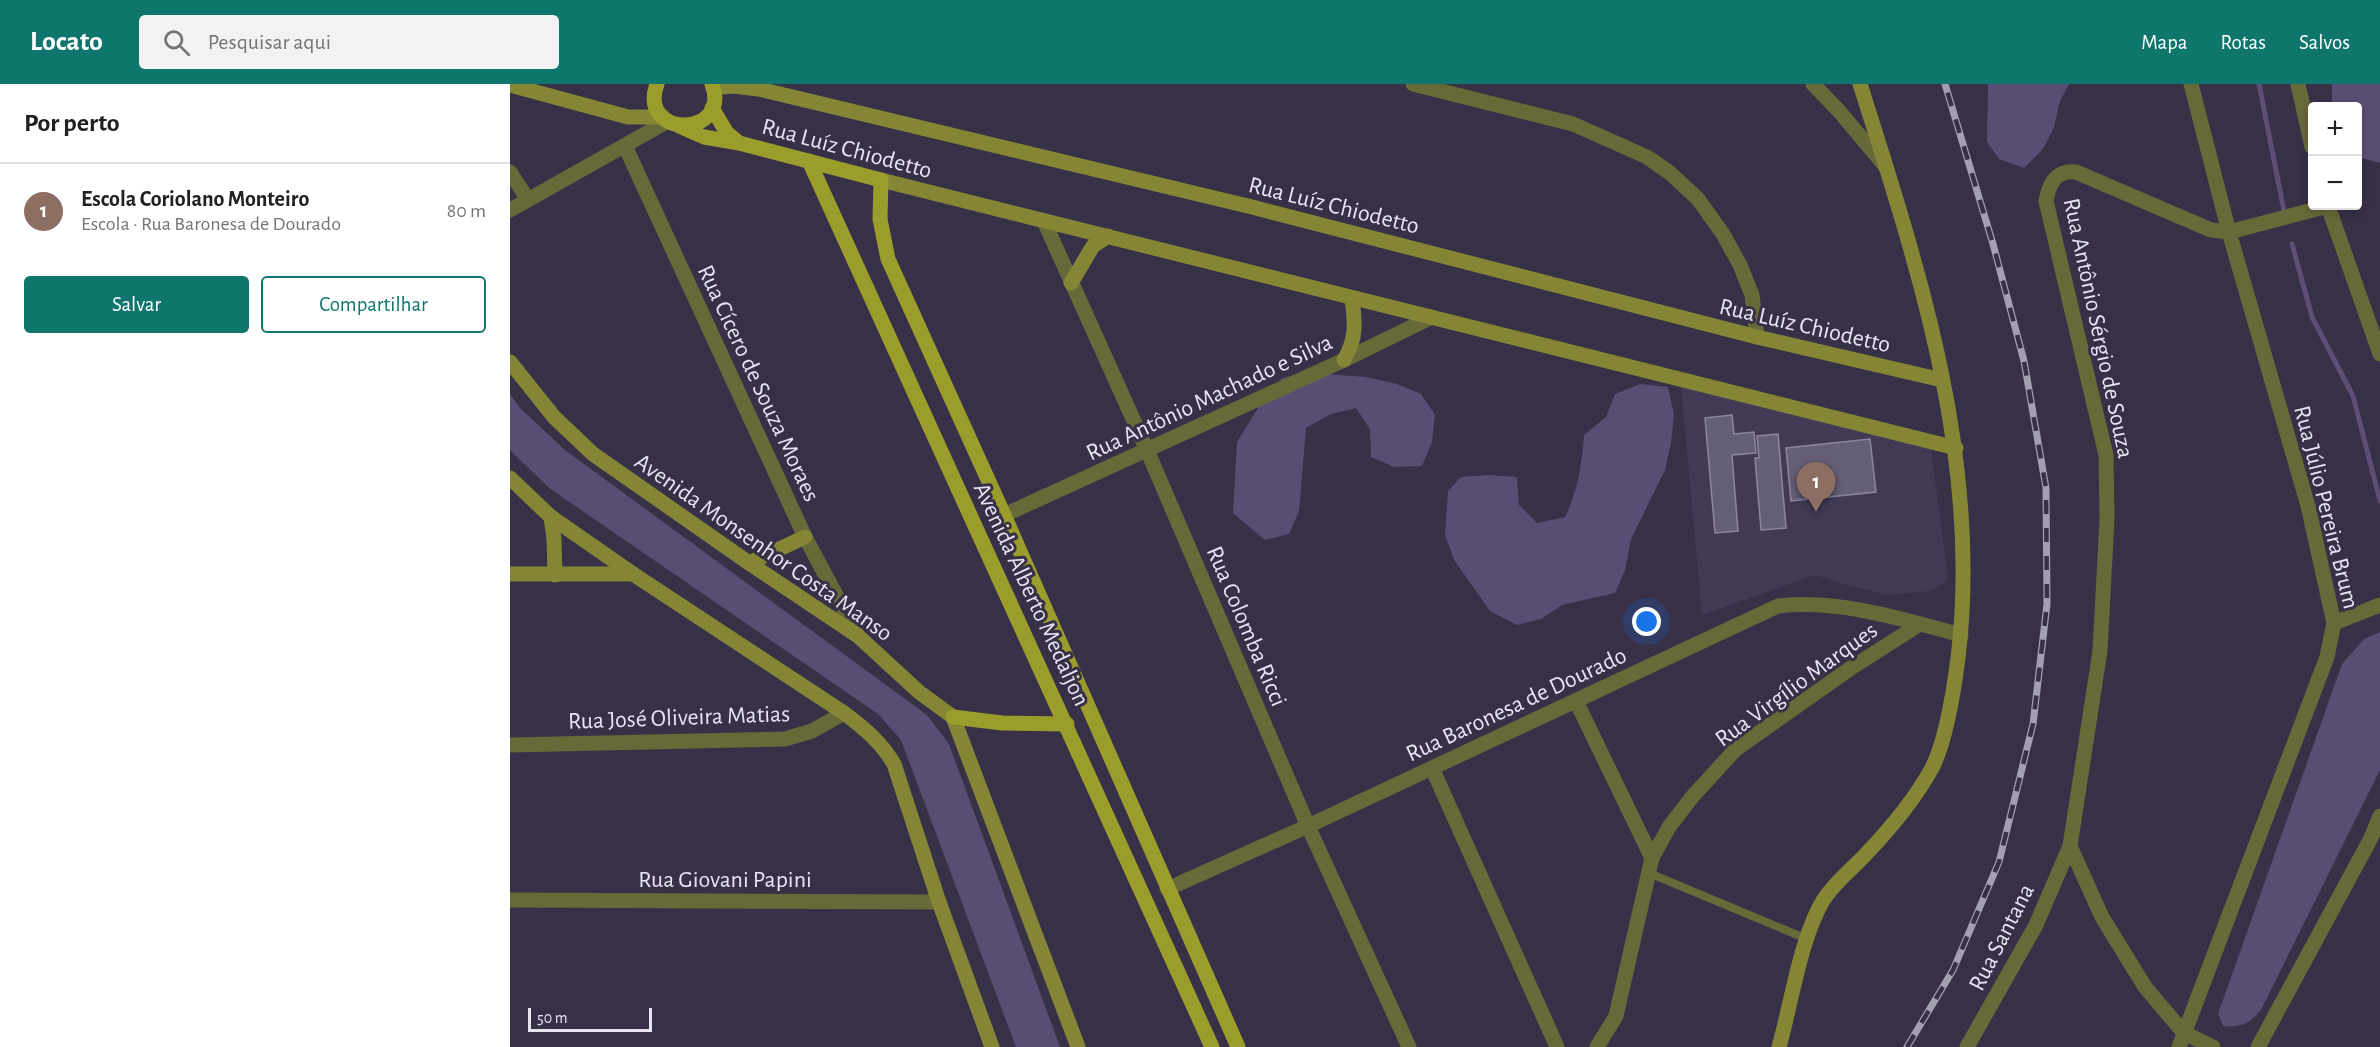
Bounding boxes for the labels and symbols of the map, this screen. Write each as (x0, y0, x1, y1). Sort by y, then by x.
street label: Rua Luíz Chiodetto (759, 115, 934, 183)
street label: Rua Luíz Chiodetto (1246, 173, 1421, 239)
street label: Rua Antônio Sérgio de Souza (2059, 196, 2137, 460)
street label: Rua Cícero de Souza Moraes (693, 261, 823, 505)
street label: Rua Luíz Chiodetto (1717, 295, 1893, 357)
street label: Rua Antônio Machado e Silva (1083, 330, 1336, 466)
street label: Rua Júlio Pereira Brum (2289, 403, 2363, 611)
street label: Avenida Monsenhor Costa Manso (630, 450, 897, 646)
pin: 1 (1796, 462, 1836, 512)
street label: Avenida Alberto Medaljon (969, 479, 1093, 710)
street label: Rua Colomba Ricci (1202, 543, 1291, 710)
your location (1632, 607, 1661, 636)
street label: Rua Virgílio Marques (1711, 618, 1882, 751)
street label: Rua Baronesa de Dourado (1403, 643, 1630, 767)
street label: Rua José Oliveira Matias (568, 702, 790, 734)
street label: Rua Giovani Papini (638, 868, 812, 892)
street label: Rua Santana (1965, 880, 2039, 995)
scale bar (528, 1005, 652, 1032)

